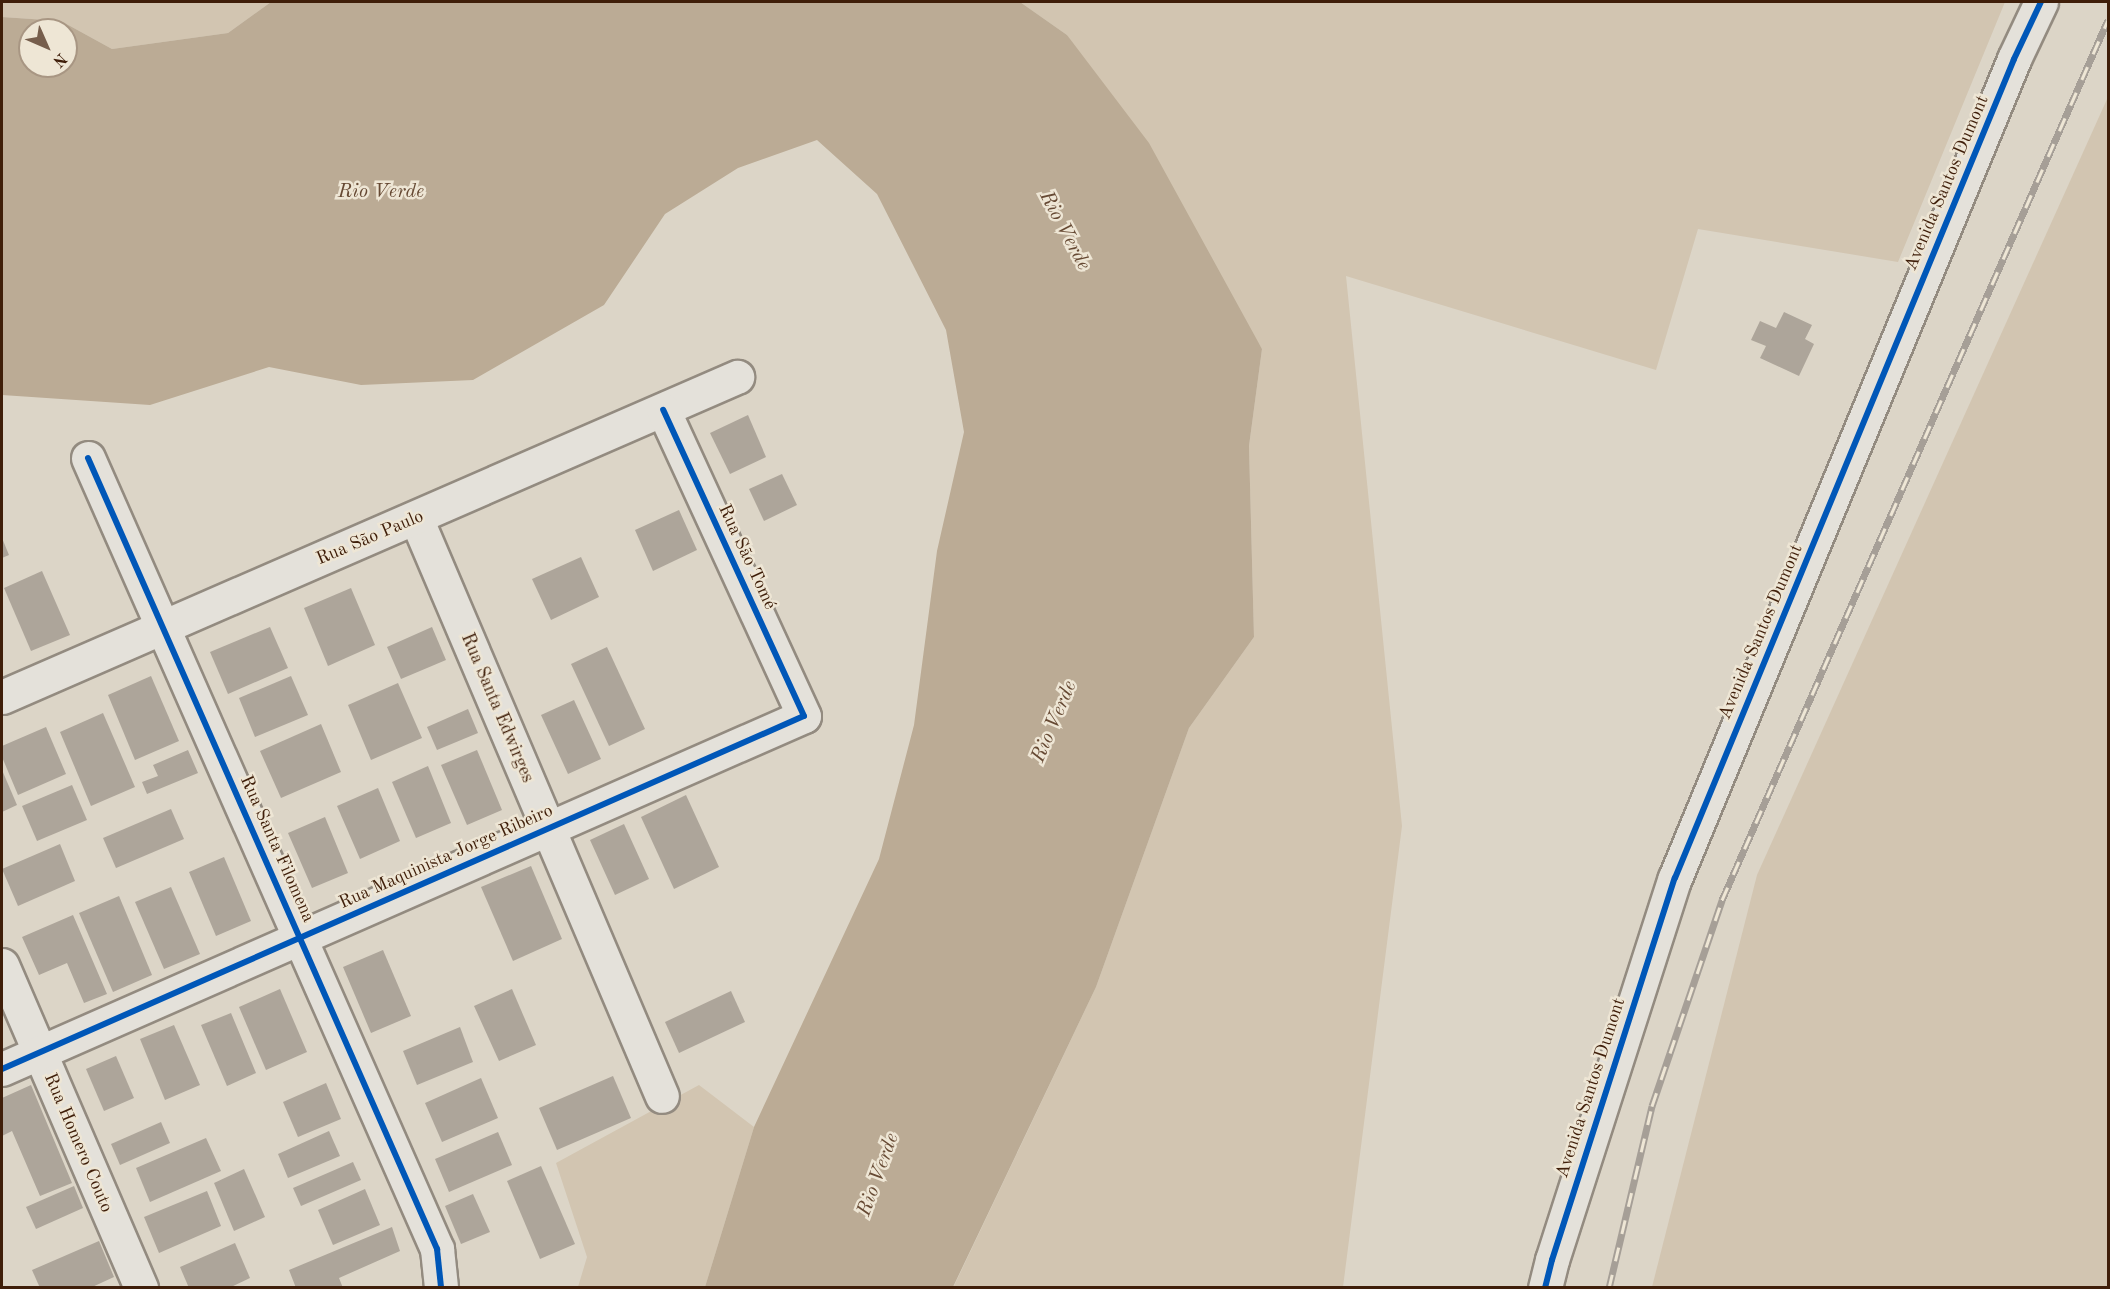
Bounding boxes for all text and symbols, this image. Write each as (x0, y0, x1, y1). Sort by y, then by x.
north arrow (18, 18, 78, 78)
text: N (49, 49, 69, 69)
street label: Avenida Santos Dumont (1900, 92, 1994, 274)
water label: Rio Verde (338, 180, 424, 204)
water label: Rio Verde (1033, 187, 1095, 275)
street label: Rua São Tomé (713, 501, 781, 613)
street label: Rua São Paulo (313, 506, 427, 570)
street label: Avenida Santos Dumont (1714, 541, 1808, 723)
street label: Rua Santa Edwirges (456, 630, 538, 786)
water label: Rio Verde (1027, 677, 1083, 767)
street label: Rua Santa Filomena (235, 772, 319, 926)
street label: Rua Maquinista Jorge Ribeiro (336, 800, 556, 914)
street label: Avenida Santos Dumont (1552, 995, 1630, 1181)
street label: Rua Homero Couto (39, 1070, 117, 1216)
water label: Rio Verde (853, 1130, 905, 1220)

